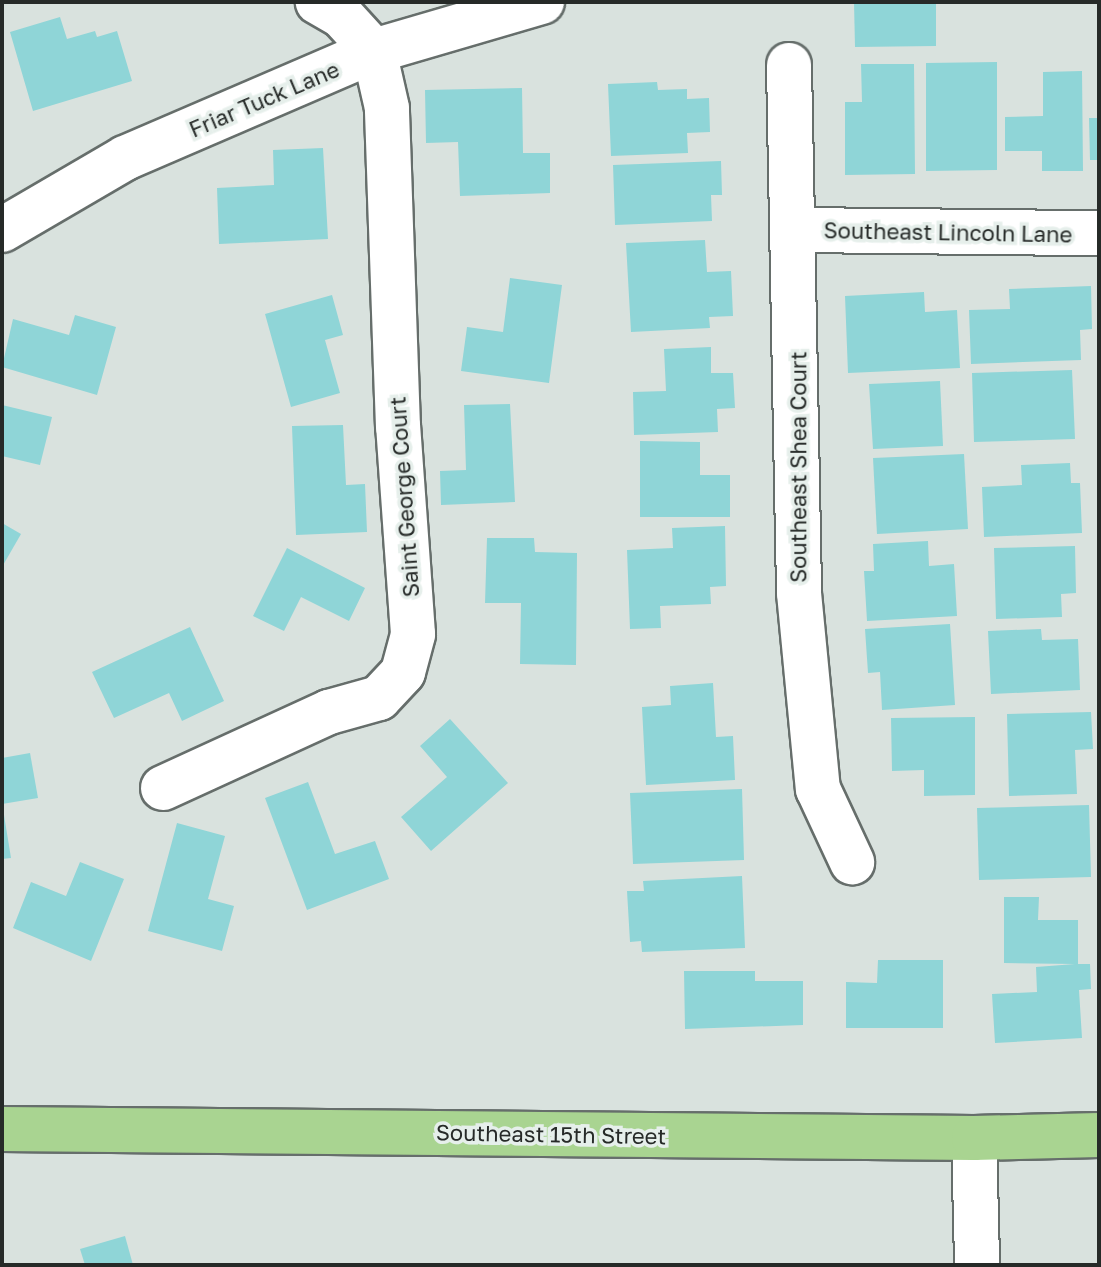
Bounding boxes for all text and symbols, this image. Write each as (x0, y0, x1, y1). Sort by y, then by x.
street label: Friar Tuck Lane (185, 56, 343, 142)
street label: Southeast Lincoln Lane (823, 217, 1073, 247)
street label: Southeast Shea Court (785, 351, 811, 583)
street label: Saint George Court (384, 396, 424, 598)
street label: Southeast 15th Street (436, 1119, 666, 1149)

